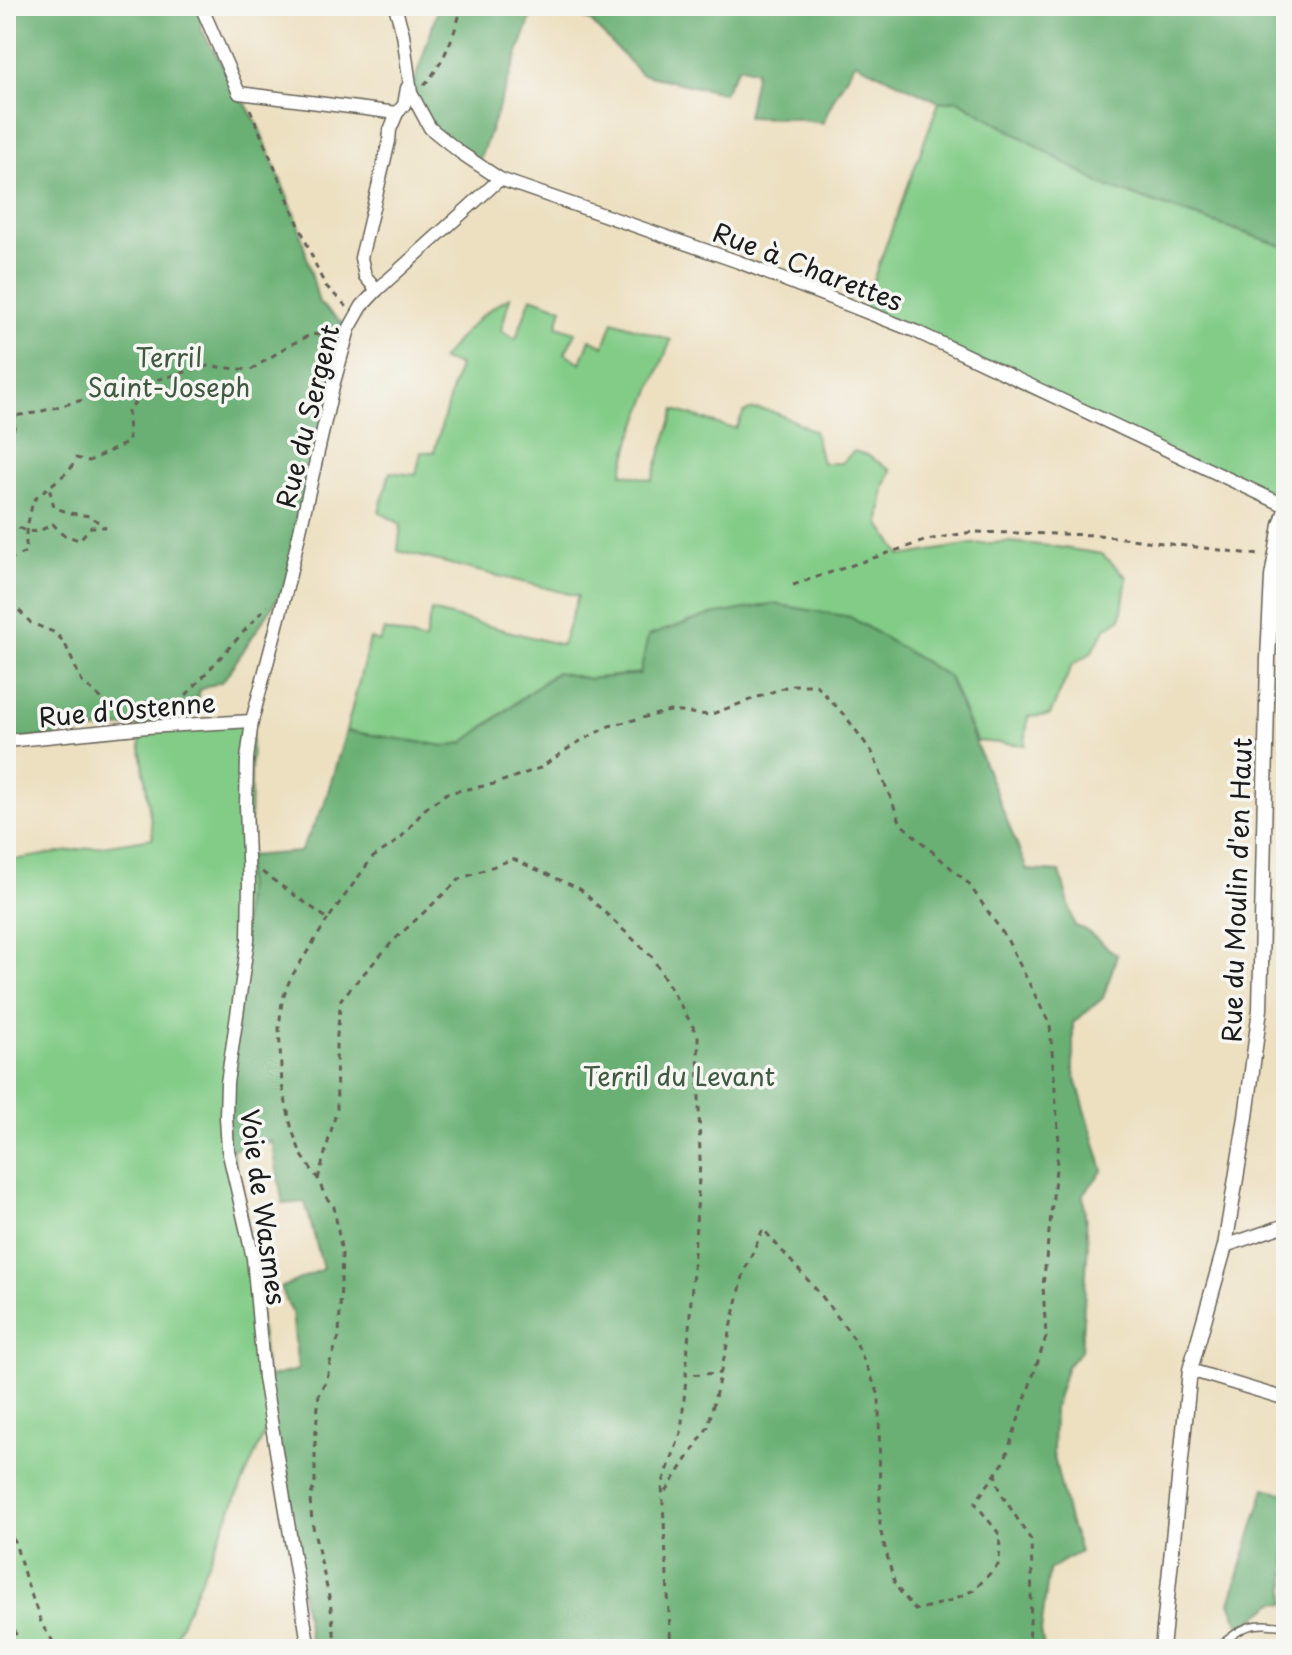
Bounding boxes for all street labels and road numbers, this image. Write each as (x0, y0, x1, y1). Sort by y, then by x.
street label: Rue à Charettes (708, 212, 908, 320)
street label: Rue du Sergent (265, 320, 349, 512)
street label: Rue d'Ostenne (37, 682, 217, 736)
street label: Rue du Moulin d'en Haut (1211, 737, 1261, 1043)
street label: Voie de Wasmes (231, 1107, 297, 1307)

